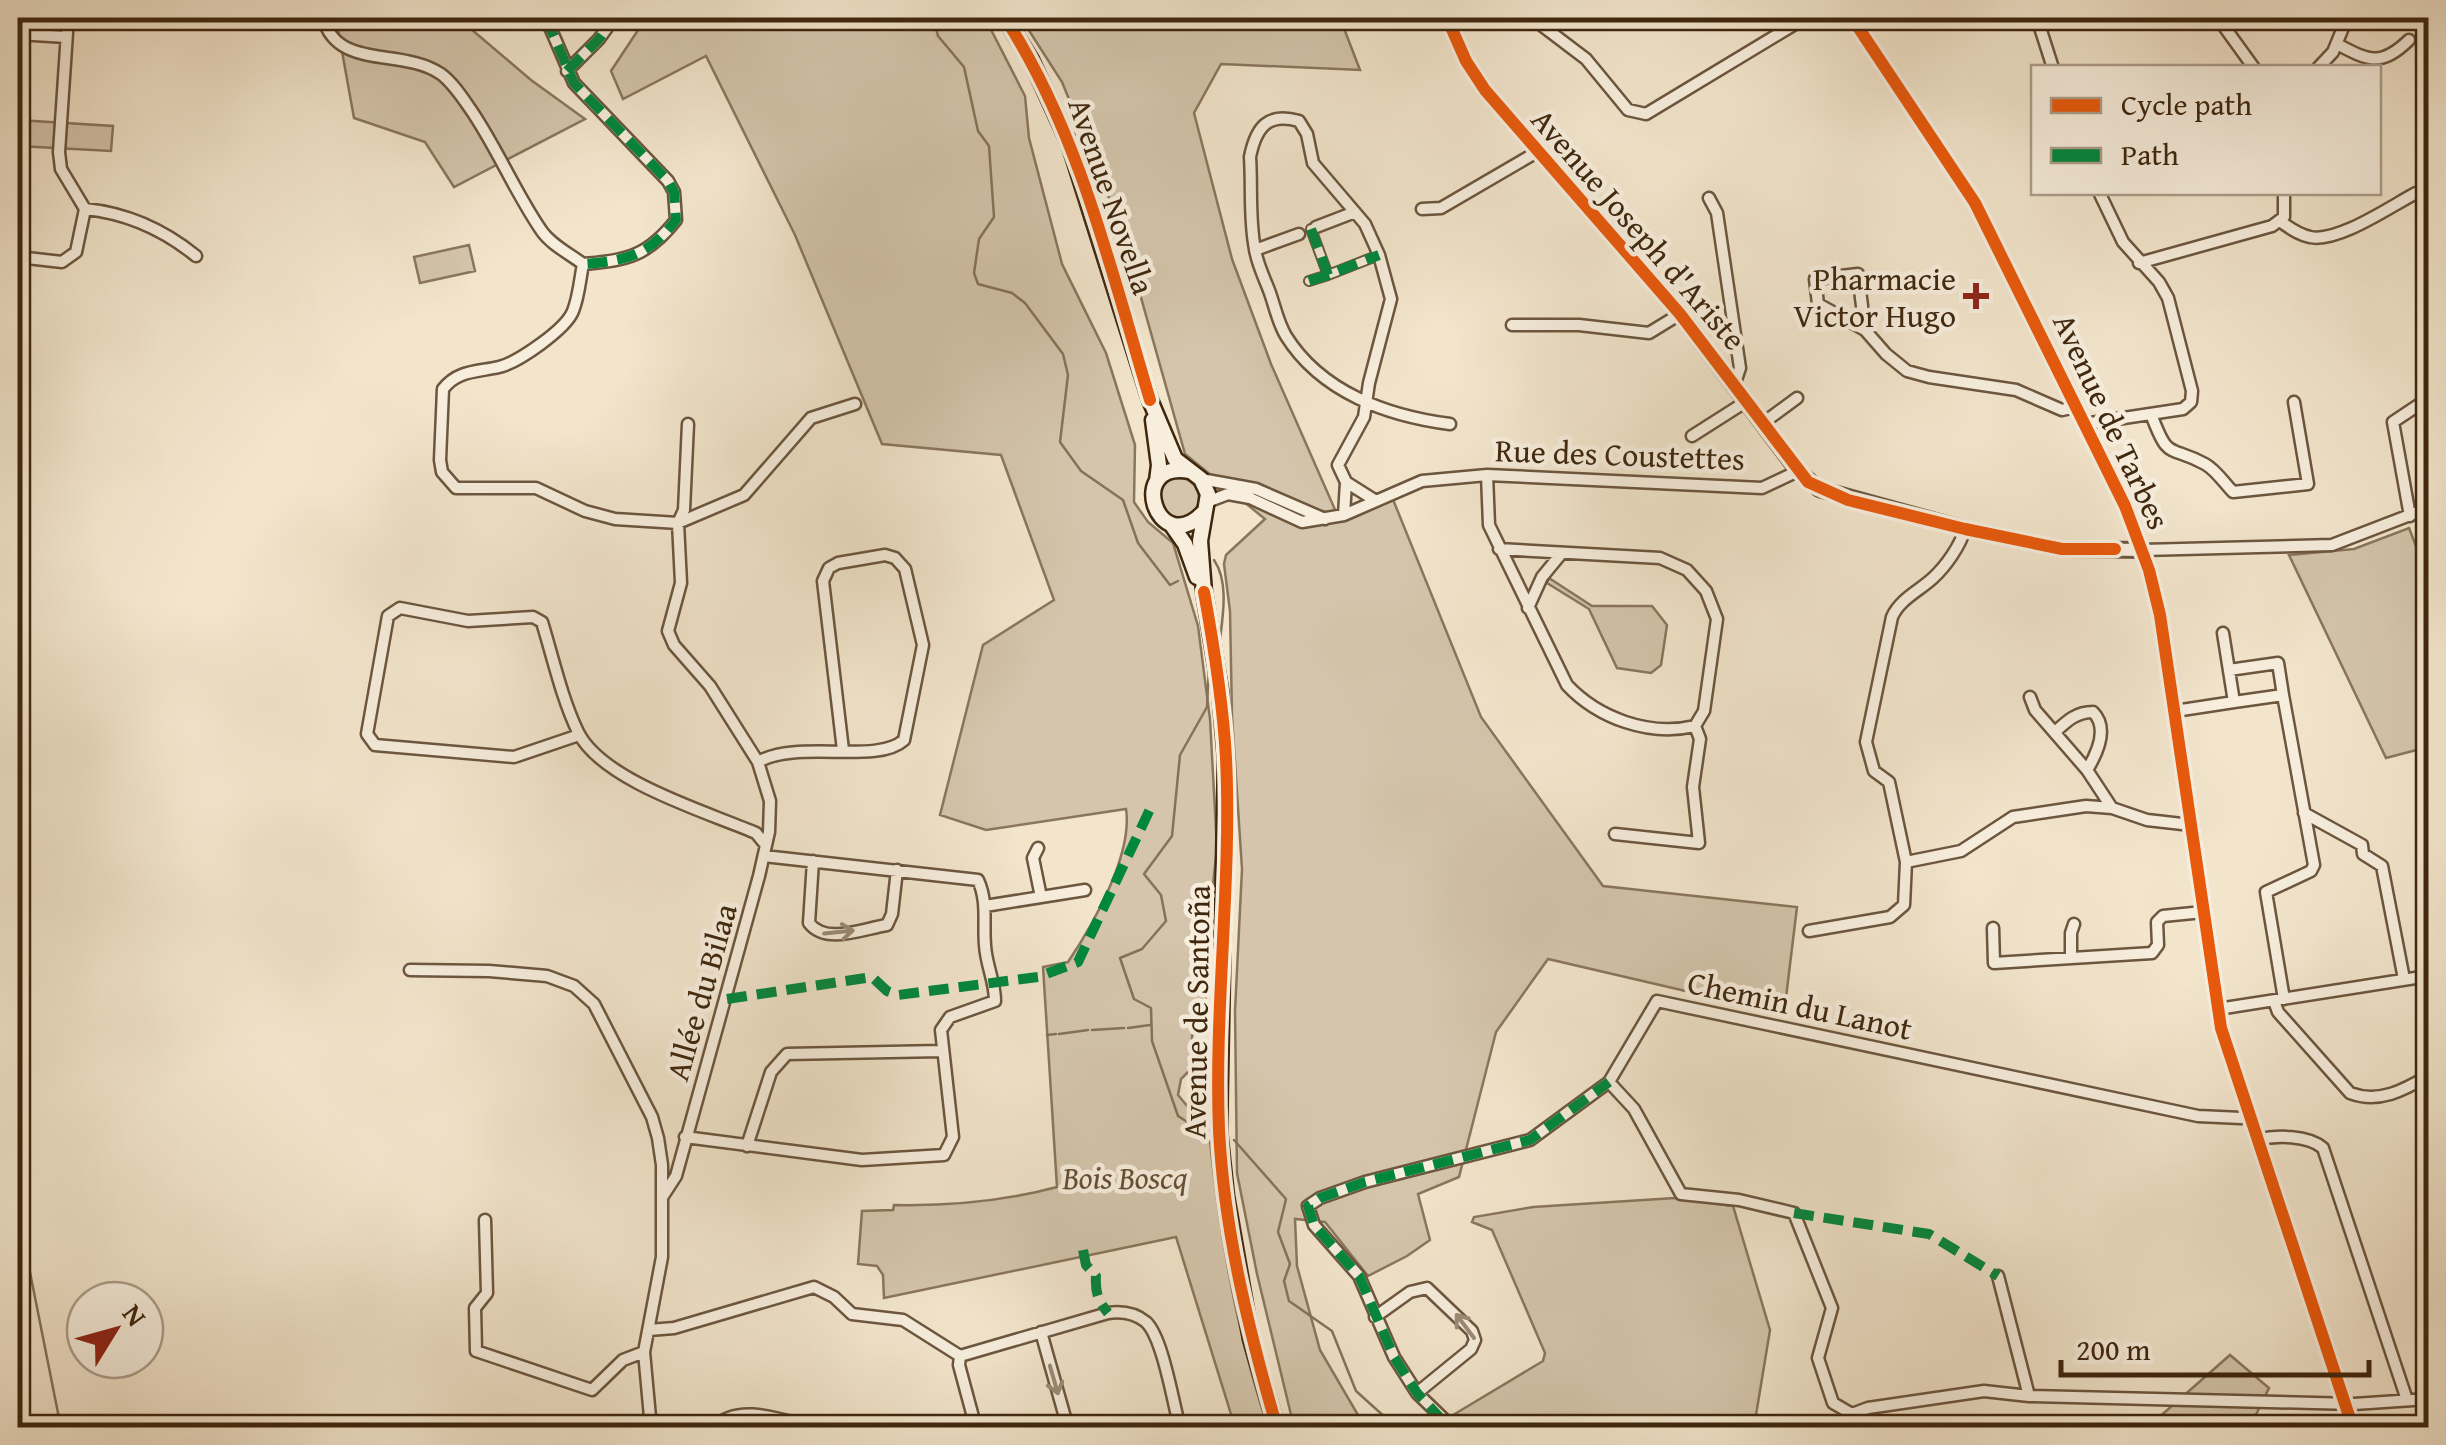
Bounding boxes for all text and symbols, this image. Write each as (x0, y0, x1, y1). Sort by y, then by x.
legend (2031, 65, 2381, 195)
text: Cycle path (2121, 82, 2252, 126)
street label: Avenue Novella (1056, 91, 1168, 301)
street label: Avenue Joseph d'Ariste (1520, 97, 1758, 361)
text: Path (2121, 132, 2179, 176)
place label: Pharmacie Victor Hugo (1793, 255, 1956, 339)
marker: Pharmacie Victor Hugo (1965, 285, 1987, 307)
street label: Avenue de Tarbes (2041, 305, 2183, 537)
street label: Rue des Coustettes (1494, 426, 1746, 482)
street label: Avenue de Santoña (1170, 885, 1222, 1139)
street label: Allée du Bilaa (653, 898, 749, 1086)
one-way arrow (822, 922, 855, 941)
street label: Chemin du Lanot (1683, 958, 1917, 1052)
park label: Bois Boscq (1062, 1154, 1188, 1201)
north arrow (65, 1280, 165, 1380)
text: N (113, 1295, 158, 1335)
one-way arrow (1454, 1314, 1476, 1340)
scale bar (2061, 1315, 2368, 1377)
text: 200 m (2076, 1327, 2151, 1371)
one-way arrow (1046, 1364, 1065, 1395)

